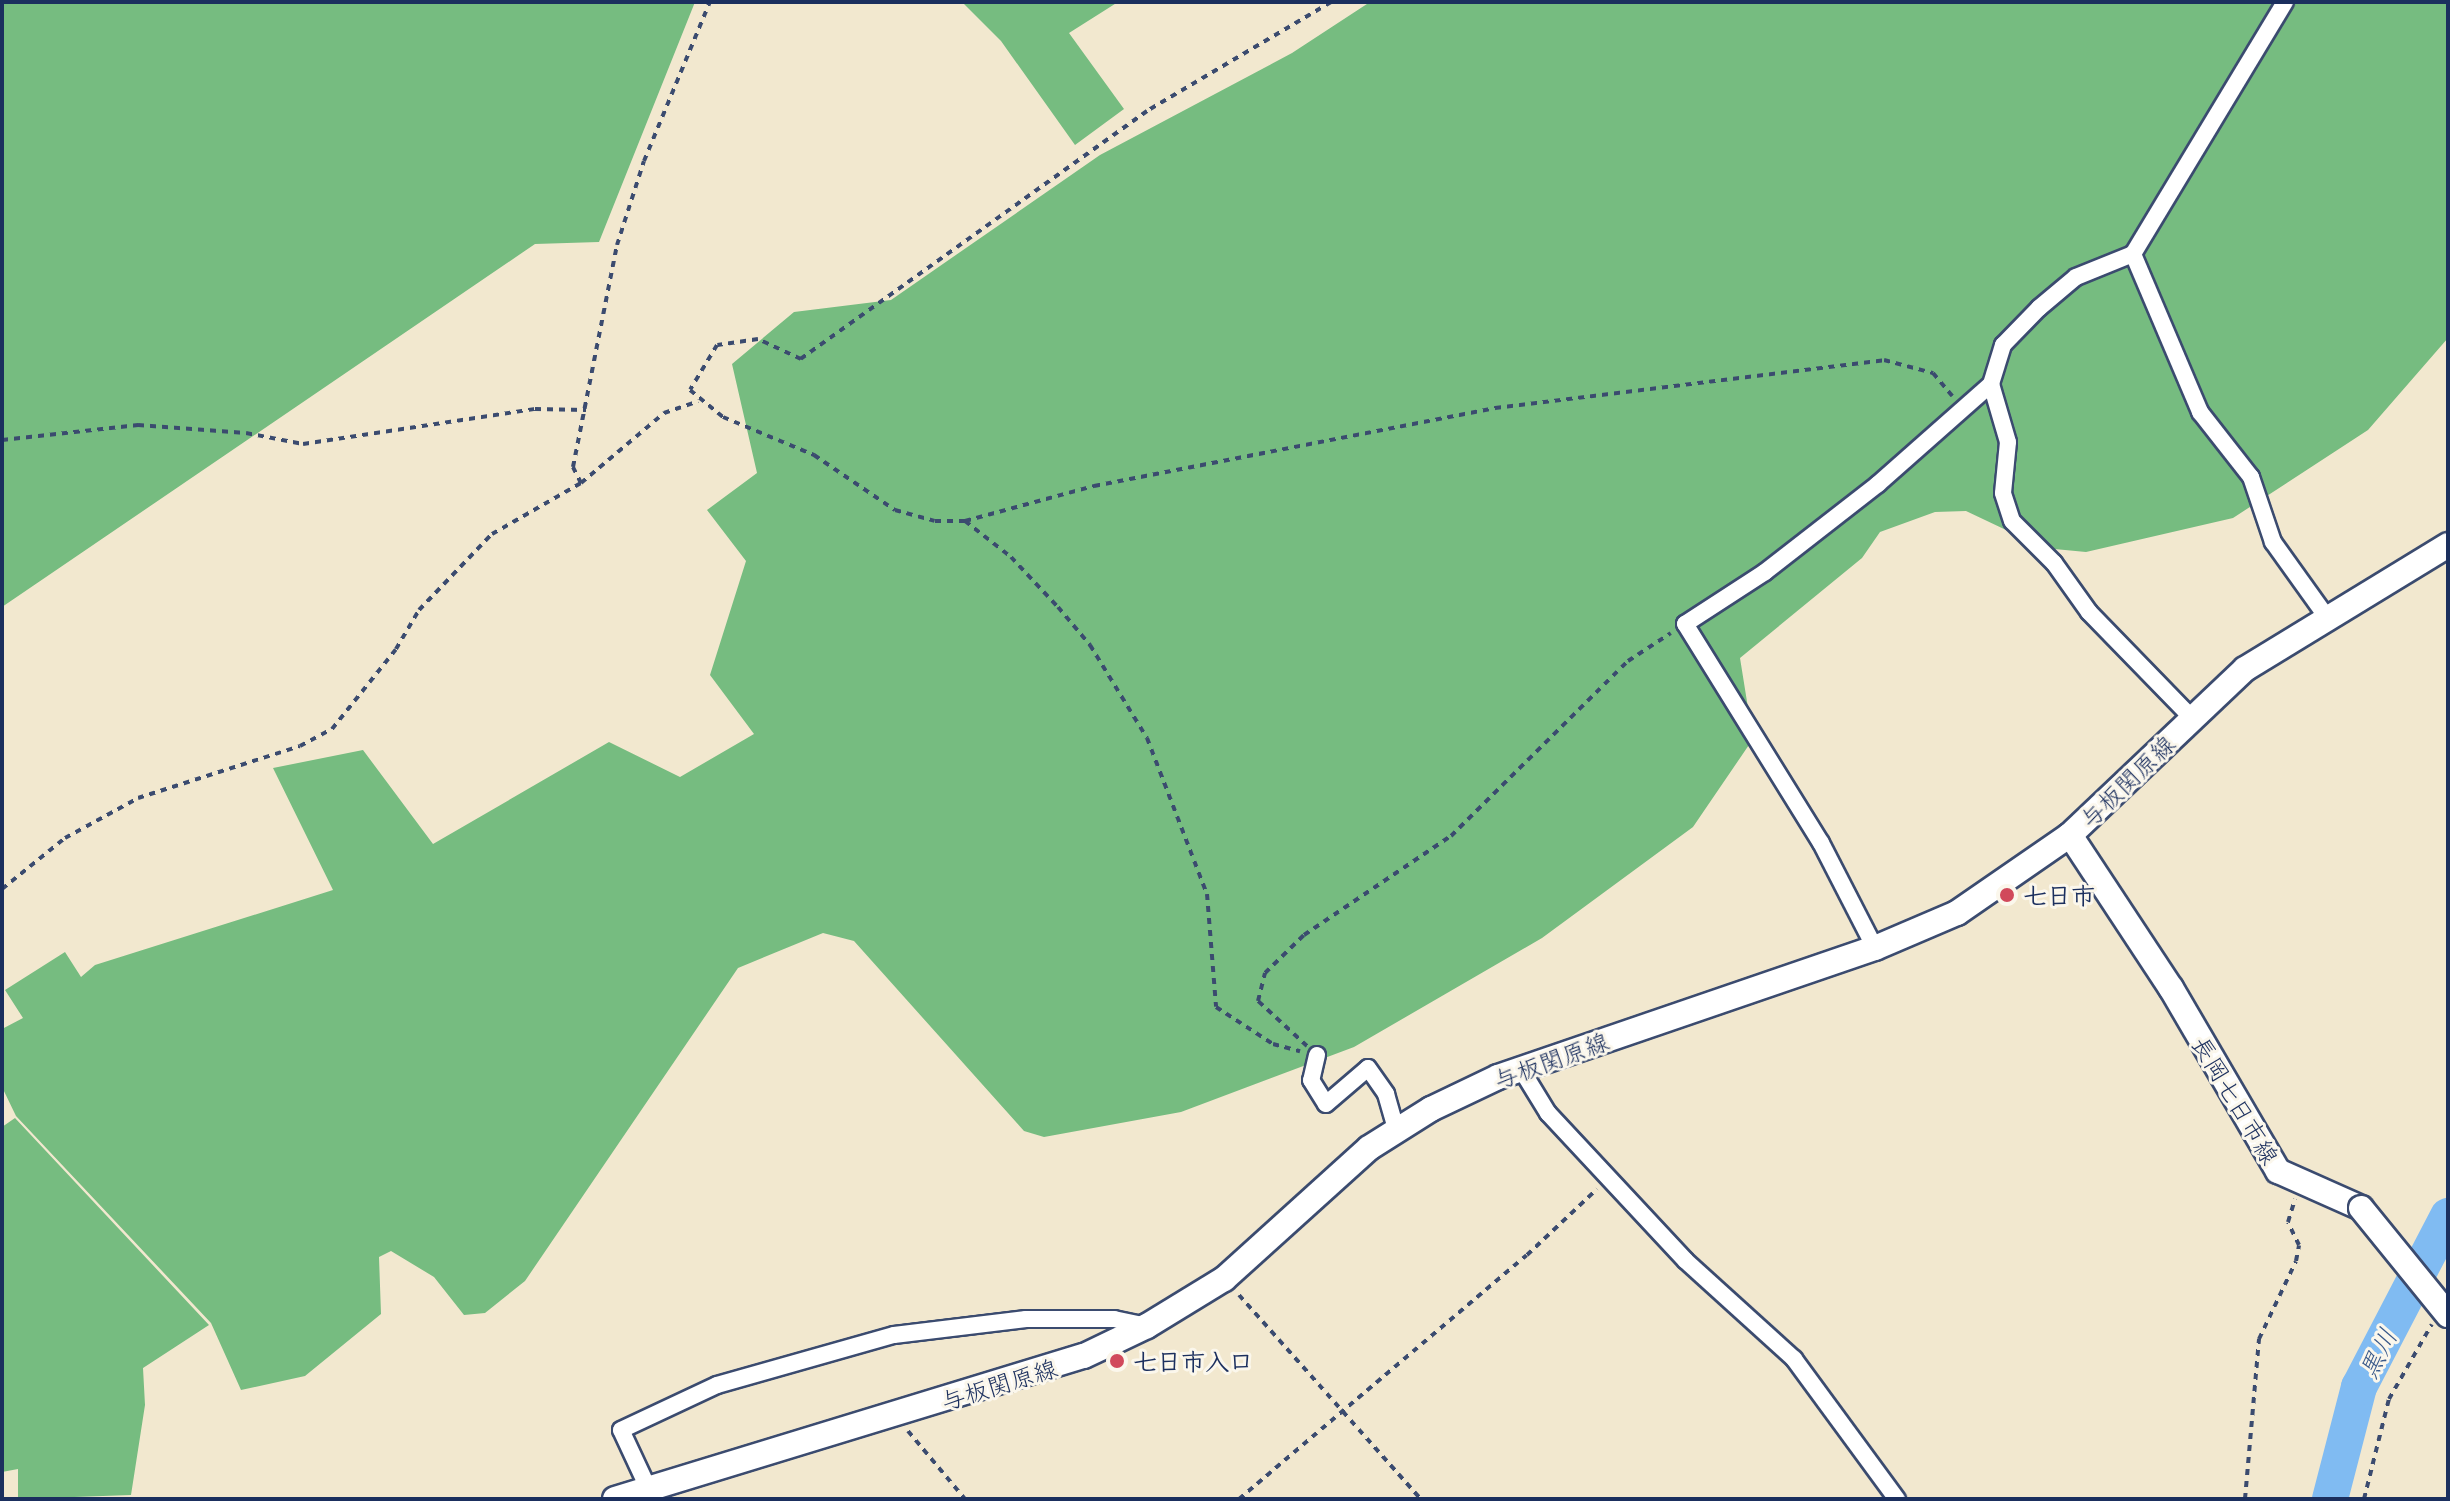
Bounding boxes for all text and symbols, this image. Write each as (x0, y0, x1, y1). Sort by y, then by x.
street label: 与板関原線 (2074, 729, 2180, 833)
place label: 七日市 (2023, 881, 2095, 909)
marker: 七日市 (1998, 886, 2016, 904)
street label: 与板関原線 (1490, 1026, 1612, 1094)
street label: 長岡七日市線 (2187, 1031, 2285, 1169)
water label: 黒川 (2351, 1323, 2403, 1383)
place label: 七日市入口 (1133, 1347, 1253, 1375)
marker: 七日市入口 (1108, 1352, 1126, 1370)
street label: 与板関原線 (937, 1353, 1061, 1415)

